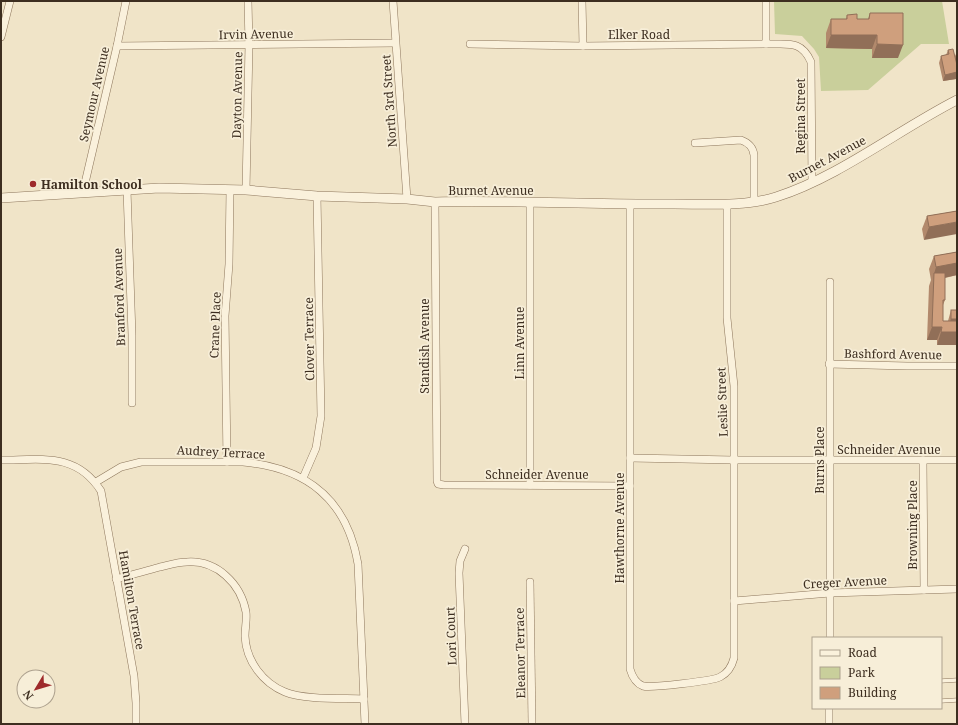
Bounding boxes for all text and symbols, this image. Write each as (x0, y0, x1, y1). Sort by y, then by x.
street label: Irvin Avenue (219, 25, 293, 43)
street label: Elker Road (608, 26, 671, 43)
street label: Seymour Avenue (75, 45, 113, 143)
street label: Dayton Avenue (228, 51, 246, 139)
street label: North 3rd Street (377, 54, 401, 148)
street label: Regina Street (792, 78, 809, 154)
street label: Burnet Avenue (785, 131, 869, 187)
place label: Hamilton School (41, 176, 143, 193)
marker: Hamilton School (28, 179, 38, 189)
street label: Burnet Avenue (448, 182, 534, 199)
street label: Branford Avenue (109, 248, 129, 346)
street label: Crane Place (205, 291, 225, 359)
street label: Clover Terrace (300, 297, 318, 381)
street label: Standish Avenue (416, 298, 433, 394)
street label: Linn Avenue (511, 307, 528, 379)
street label: Bashford Avenue (844, 345, 942, 363)
street label: Leslie Street (712, 367, 732, 437)
street label: Burns Place (811, 426, 828, 494)
street label: Audrey Terrace (176, 441, 266, 463)
street label: Schneider Avenue (837, 441, 941, 458)
street label: Schneider Avenue (485, 466, 589, 483)
street label: Hawthorne Avenue (611, 472, 628, 584)
street label: Browning Place (904, 480, 921, 570)
street label: Hamilton Terrace (115, 549, 149, 651)
street label: Creger Avenue (803, 571, 887, 593)
street label: Lori Court (441, 606, 461, 666)
street label: Eleanor Terrace (511, 607, 529, 699)
legend (812, 637, 942, 709)
text: Road (848, 644, 878, 661)
text: Park (848, 664, 876, 681)
north arrow (16, 669, 56, 709)
text: Building (848, 684, 897, 701)
text: N (19, 687, 36, 703)

